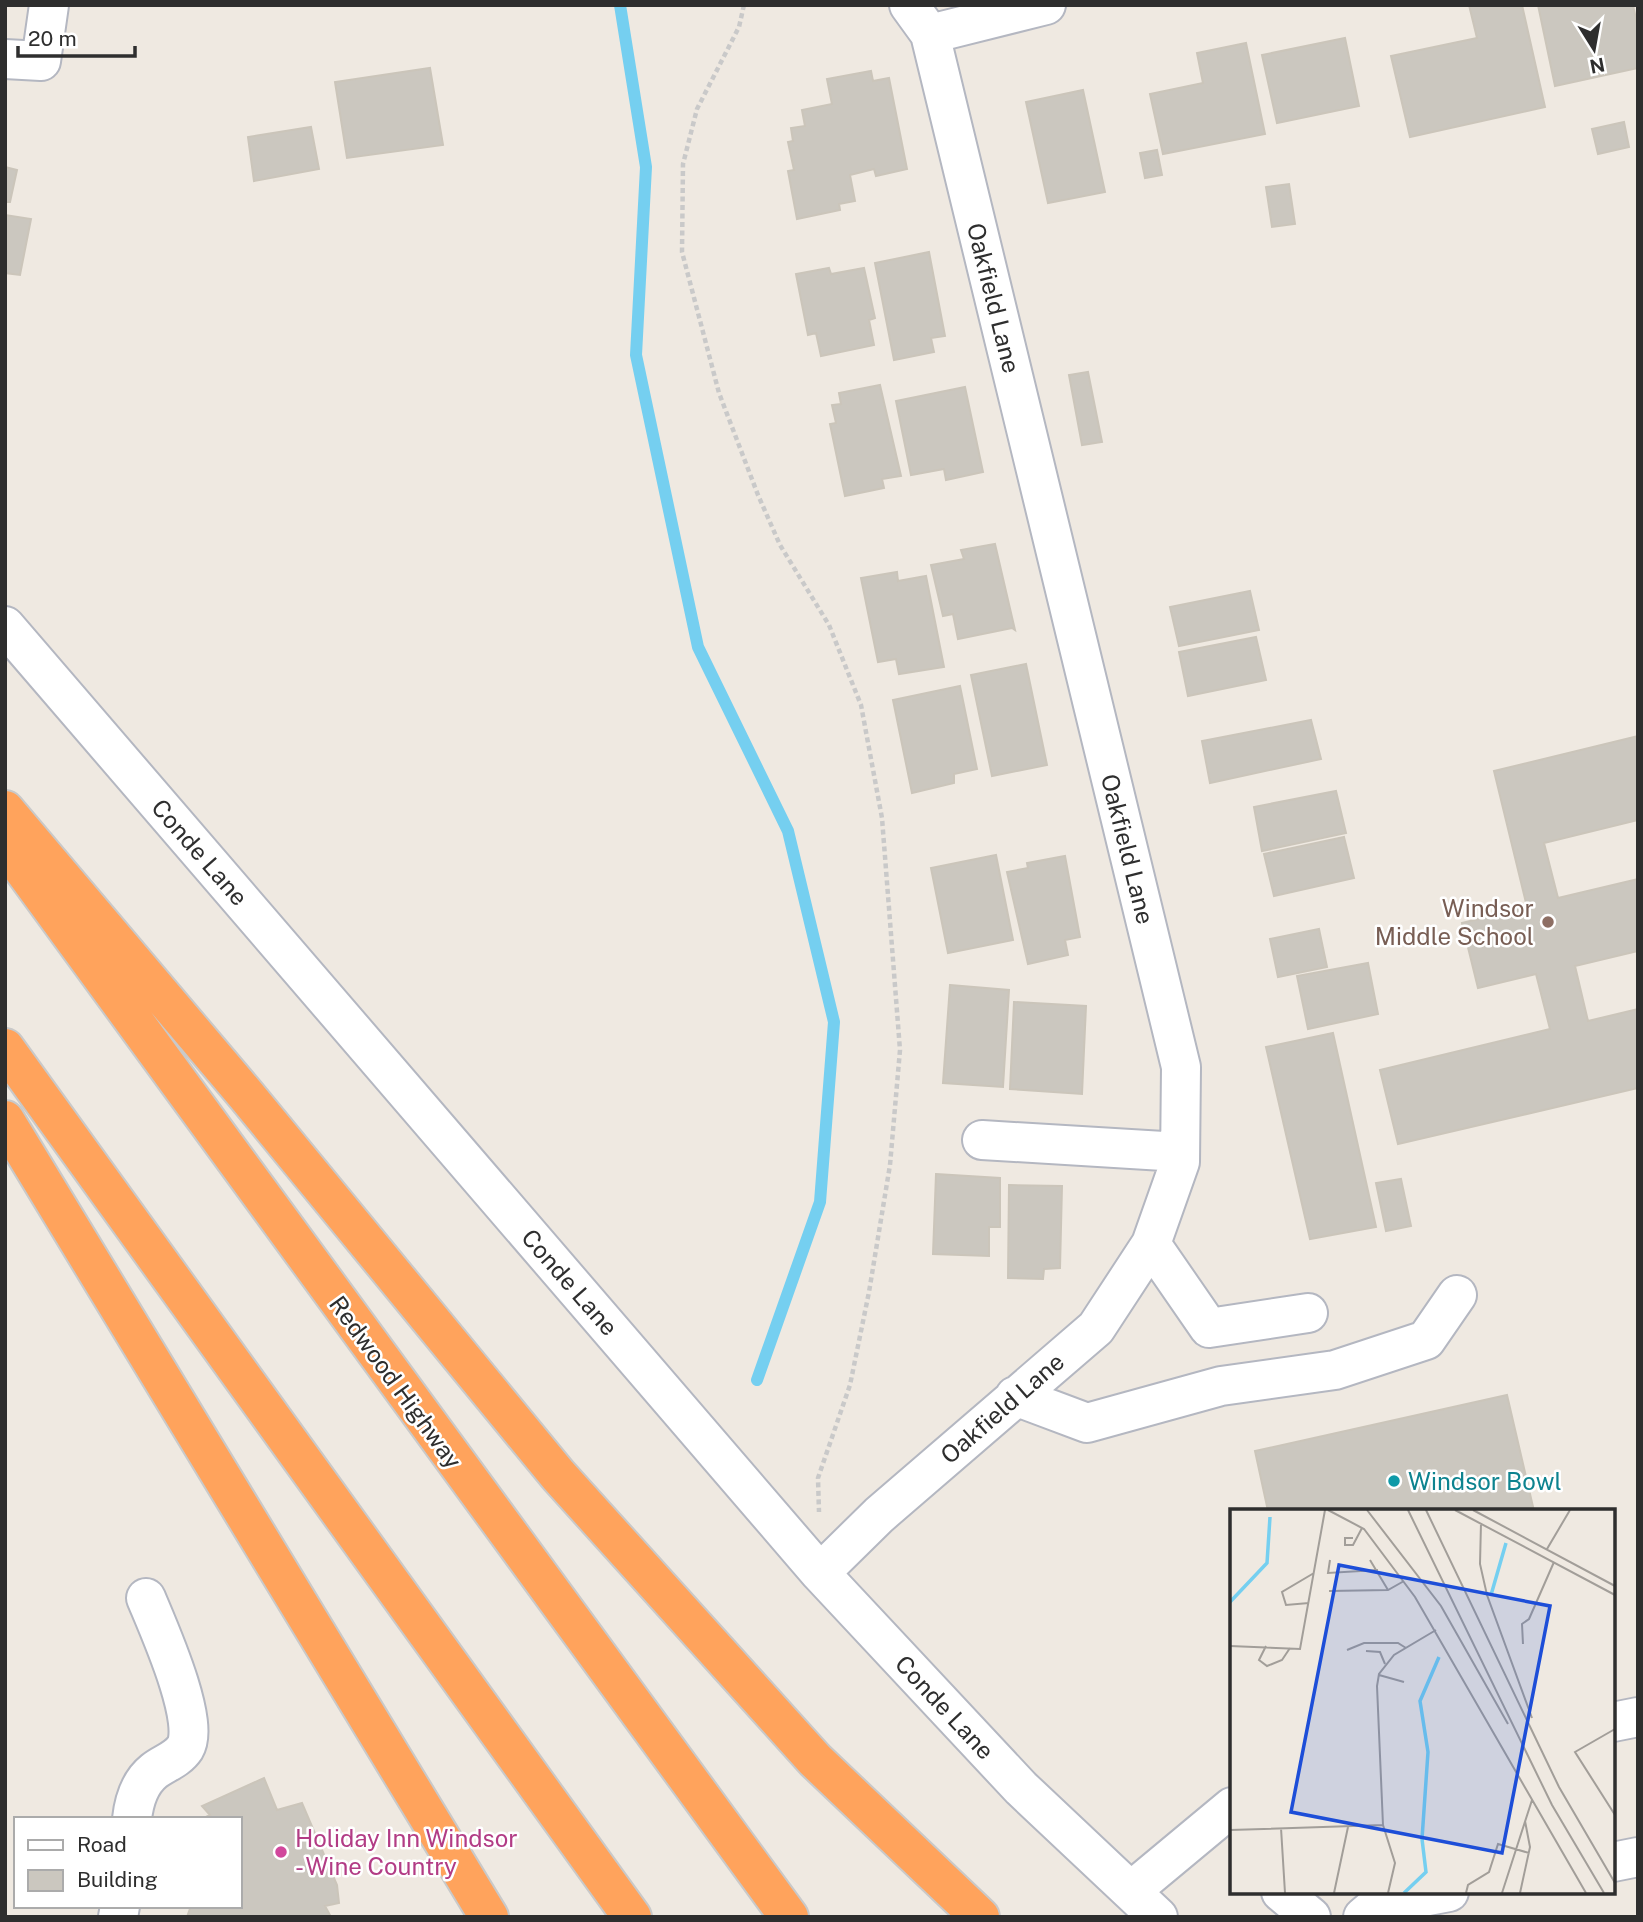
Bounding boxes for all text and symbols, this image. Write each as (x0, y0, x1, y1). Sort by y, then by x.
scale bar (18, 14, 135, 58)
north arrow (1559, 14, 1629, 84)
text: 20 m (28, 26, 77, 51)
text: N (1588, 53, 1607, 78)
street label: Oakfield Lane (962, 220, 1026, 376)
street label: Oakfield Lane (1096, 771, 1160, 927)
street label: Conde Lane (146, 793, 254, 911)
place label: Windsor Middle School (1375, 894, 1534, 950)
marker: Windsor Middle School (1540, 914, 1556, 930)
street label: Conde Lane (516, 1223, 624, 1341)
street label: Redwood Highway (324, 1290, 468, 1474)
street label: Oakfield Lane (935, 1347, 1069, 1469)
place label: Windsor Bowl (1408, 1467, 1562, 1495)
marker: Windsor Bowl (1386, 1473, 1402, 1489)
inset map (1230, 1509, 1615, 1894)
street label: Conde Lane (890, 1649, 1000, 1765)
legend (14, 1817, 242, 1908)
place label: Holiday Inn Windsor - Wine Country (295, 1824, 518, 1880)
text: Road (77, 1832, 127, 1857)
marker: Holiday Inn Windsor - Wine Country (273, 1844, 289, 1860)
text: Building (77, 1867, 158, 1892)

